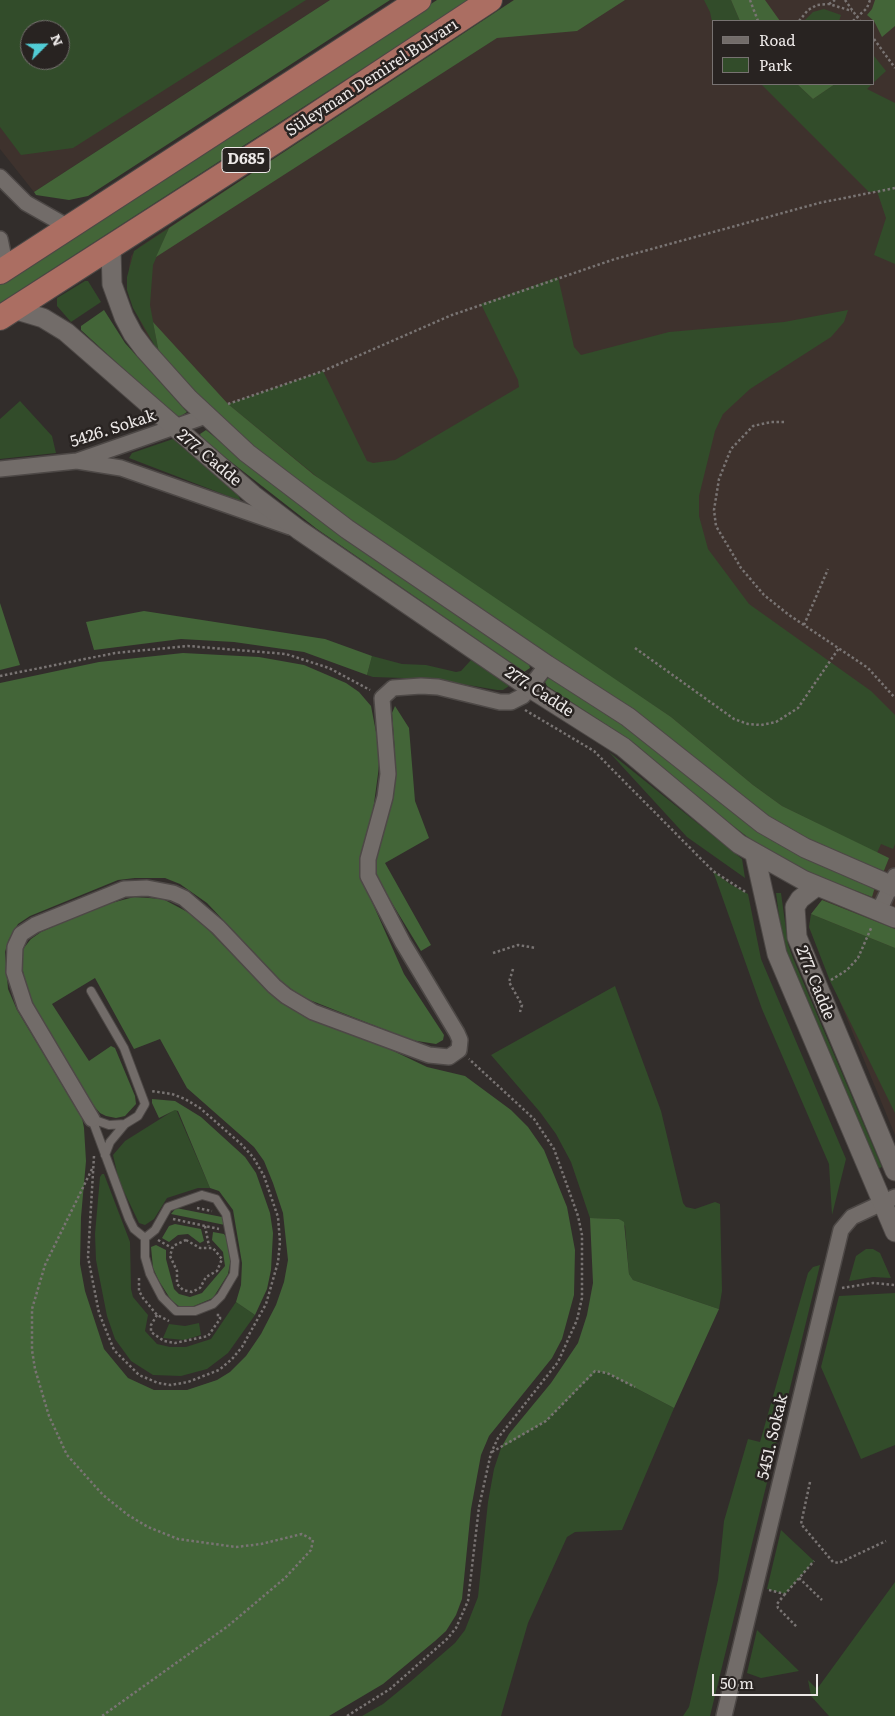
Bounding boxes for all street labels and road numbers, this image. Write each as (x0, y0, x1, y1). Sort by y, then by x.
street label: Süleyman Demirel Bulvarı (282, 15, 462, 141)
road number: D685 (222, 148, 270, 172)
street label: 5426. Sokak (68, 406, 158, 452)
street label: 277. Cadde (173, 426, 245, 490)
street label: 277. Cadde (501, 663, 577, 721)
street label: 277. Cadde (791, 943, 839, 1023)
street label: 5451. Sokak (754, 1392, 792, 1482)

